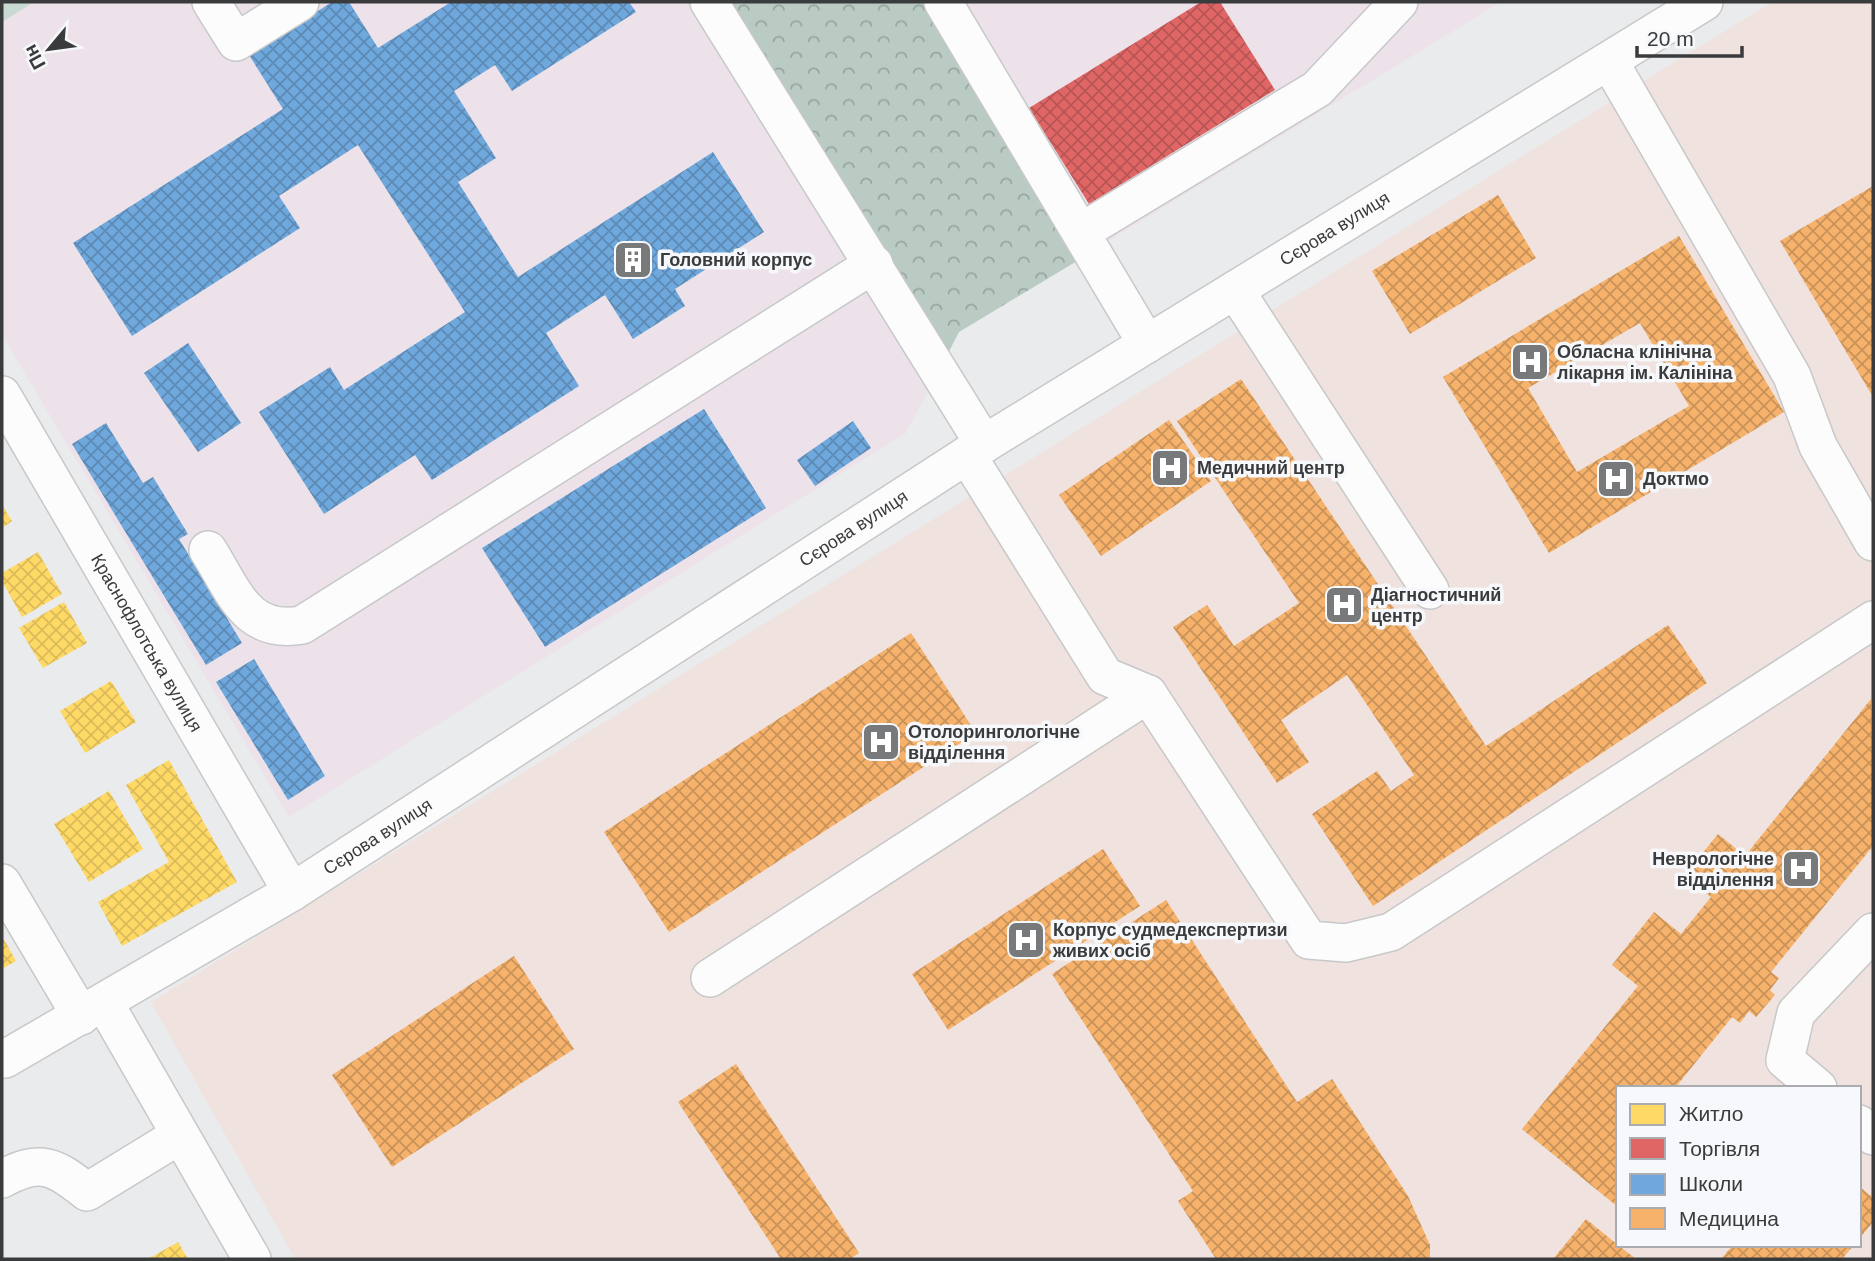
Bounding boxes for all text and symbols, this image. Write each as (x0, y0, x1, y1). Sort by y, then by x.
north arrow (14, 14, 84, 84)
scale bar (1637, 14, 1742, 58)
text: 20 m (1647, 27, 1694, 50)
text: Пн (19, 41, 50, 73)
street label: Сєрова вулиця (1276, 187, 1393, 270)
building icon: Головний корпус (612, 239, 654, 281)
place label: Головний корпус (660, 250, 812, 270)
hospital icon: Обласна клінічна лікарня ім. Калініна (1509, 341, 1551, 383)
place label: Обласна клінічна лікарня ім. Калініна (1557, 342, 1734, 383)
hospital icon: Медичний центр (1149, 447, 1191, 489)
place label: Медичний центр (1197, 458, 1345, 478)
hospital icon: Доктмо (1595, 458, 1637, 500)
place label: Доктмо (1643, 469, 1709, 489)
street label: Сєрова вулиця (796, 486, 911, 571)
street label: Краснофлотська вулиця (87, 550, 206, 735)
hospital icon: Діагностичний центр (1323, 584, 1365, 626)
place label: Діагностичний центр (1371, 585, 1501, 626)
hospital icon: Отолорингологічне відділення (860, 721, 902, 763)
place label: Отолорингологічне відділення (908, 722, 1080, 763)
street label: Сєрова вулиця (320, 794, 435, 879)
hospital icon: Неврологічне відділення (1780, 848, 1822, 890)
place label: Неврологічне відділення (1652, 849, 1774, 890)
hospital icon: Корпус судмедекспертизи живих осіб (1005, 919, 1047, 961)
place label: Корпус судмедекспертизи живих осіб (1052, 920, 1288, 961)
legend (1616, 1086, 1861, 1247)
text: Житло (1679, 1102, 1743, 1125)
text: Торгівля (1679, 1137, 1760, 1160)
text: Школи (1679, 1172, 1743, 1195)
text: Медицина (1679, 1207, 1779, 1230)

